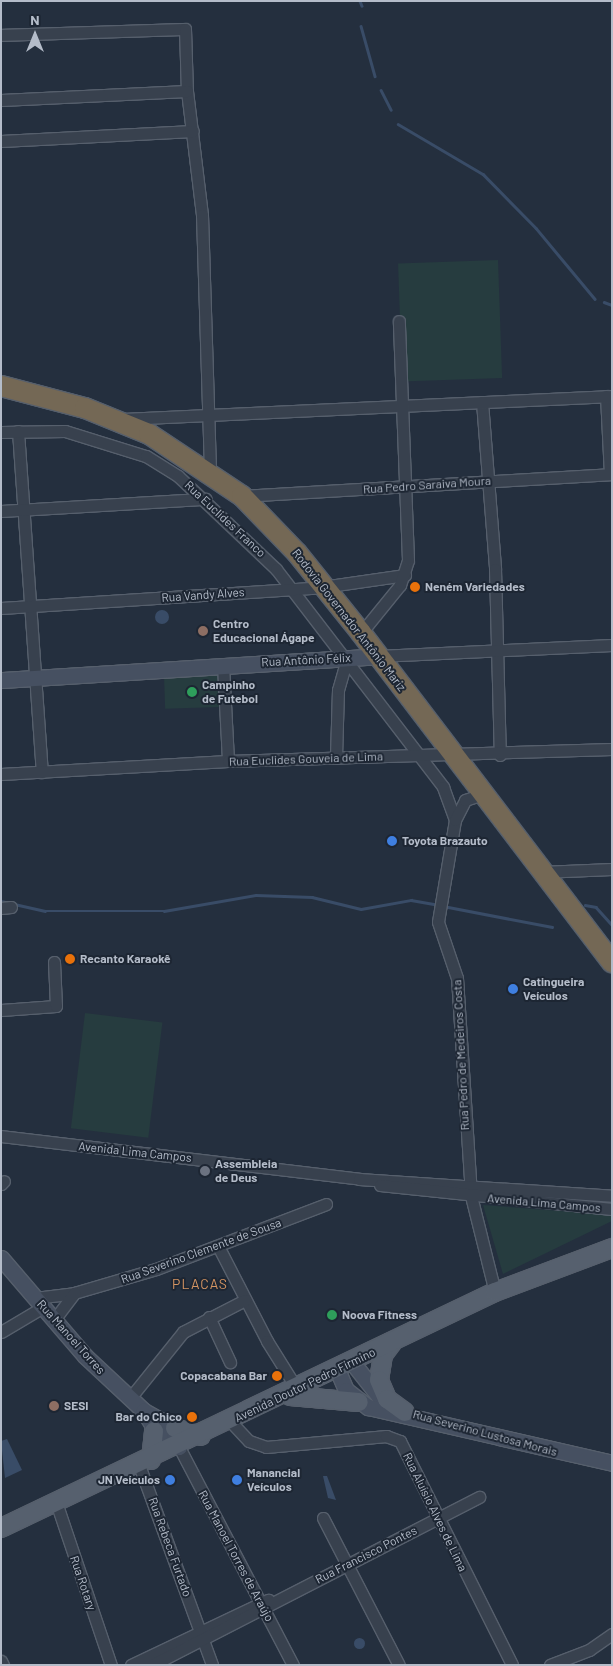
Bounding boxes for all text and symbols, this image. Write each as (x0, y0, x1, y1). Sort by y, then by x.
north arrow (10, 10, 60, 60)
text: N (30, 11, 40, 28)
street label: Rua Pedro Saraiva Moura (363, 473, 491, 497)
street label: Rua Euclides Franco (182, 478, 268, 560)
street label: Rodovia Governador Antônio Mariz (289, 546, 409, 694)
place label: Neném Variedades (425, 580, 525, 594)
marker: Neném Variedades (409, 581, 421, 593)
street label: Rua Vandy Alves (161, 585, 245, 605)
place label: Centro Educacional Ágape (213, 617, 315, 645)
marker: Centro Educacional Ágape (197, 625, 209, 637)
street label: Rua Antônio Félix (261, 650, 351, 670)
place label: Campinho de Futebol (202, 678, 258, 706)
marker: Campinho de Futebol (186, 686, 198, 698)
street label: Rua Euclides Gouveia de Lima (229, 749, 383, 769)
place label: Toyota Brazauto (402, 834, 488, 848)
marker: Toyota Brazauto (386, 835, 398, 847)
place label: Recanto Karaokê (80, 952, 171, 966)
marker: Recanto Karaokê (64, 953, 76, 965)
place label: Catingueira Veículos (523, 975, 584, 1003)
street label: Rua Pedro de Medeiros Costa (450, 979, 472, 1131)
marker: Catingueira Veículos (507, 983, 519, 995)
street label: Avenida Lima Campos (78, 1139, 192, 1165)
place label: Assembleia de Deus (215, 1157, 277, 1185)
marker: Assembleia de Deus (199, 1165, 211, 1177)
street label: Avenida Lima Campos (487, 1191, 601, 1215)
street label: Rua Severino Clemente de Sousa (119, 1215, 283, 1287)
district label: PLACAS (171, 1276, 229, 1292)
street label: Rua Manoel Torres (34, 1297, 108, 1377)
place label: Noova Fitness (342, 1308, 417, 1322)
marker: Noova Fitness (326, 1309, 338, 1321)
street label: Avenida Doutor Pedro Firmino (232, 1345, 378, 1425)
place label: Copacabana Bar (180, 1369, 267, 1383)
marker: Copacabana Bar (271, 1370, 283, 1382)
place label: SESI (64, 1399, 88, 1413)
marker: SESI (48, 1400, 60, 1412)
street label: Rua Severino Lustosa Morais (411, 1407, 559, 1459)
place label: Bar do Chico (115, 1410, 182, 1424)
marker: Bar do Chico (186, 1411, 198, 1423)
street label: Rua Aluísio Alves de Lima (400, 1450, 470, 1574)
place label: Manancial Veículos (247, 1466, 300, 1494)
place label: JN Veículos (98, 1473, 160, 1487)
marker: JN Veículos (164, 1474, 176, 1486)
marker: Manancial Veículos (231, 1474, 243, 1486)
street label: Rua Manoel Torres de Araújo (195, 1488, 277, 1624)
street label: Rua Rebeca Furtado (145, 1495, 195, 1599)
street label: Rua Francisco Pontes (313, 1523, 419, 1587)
street label: Rua Rotary (67, 1554, 99, 1612)

